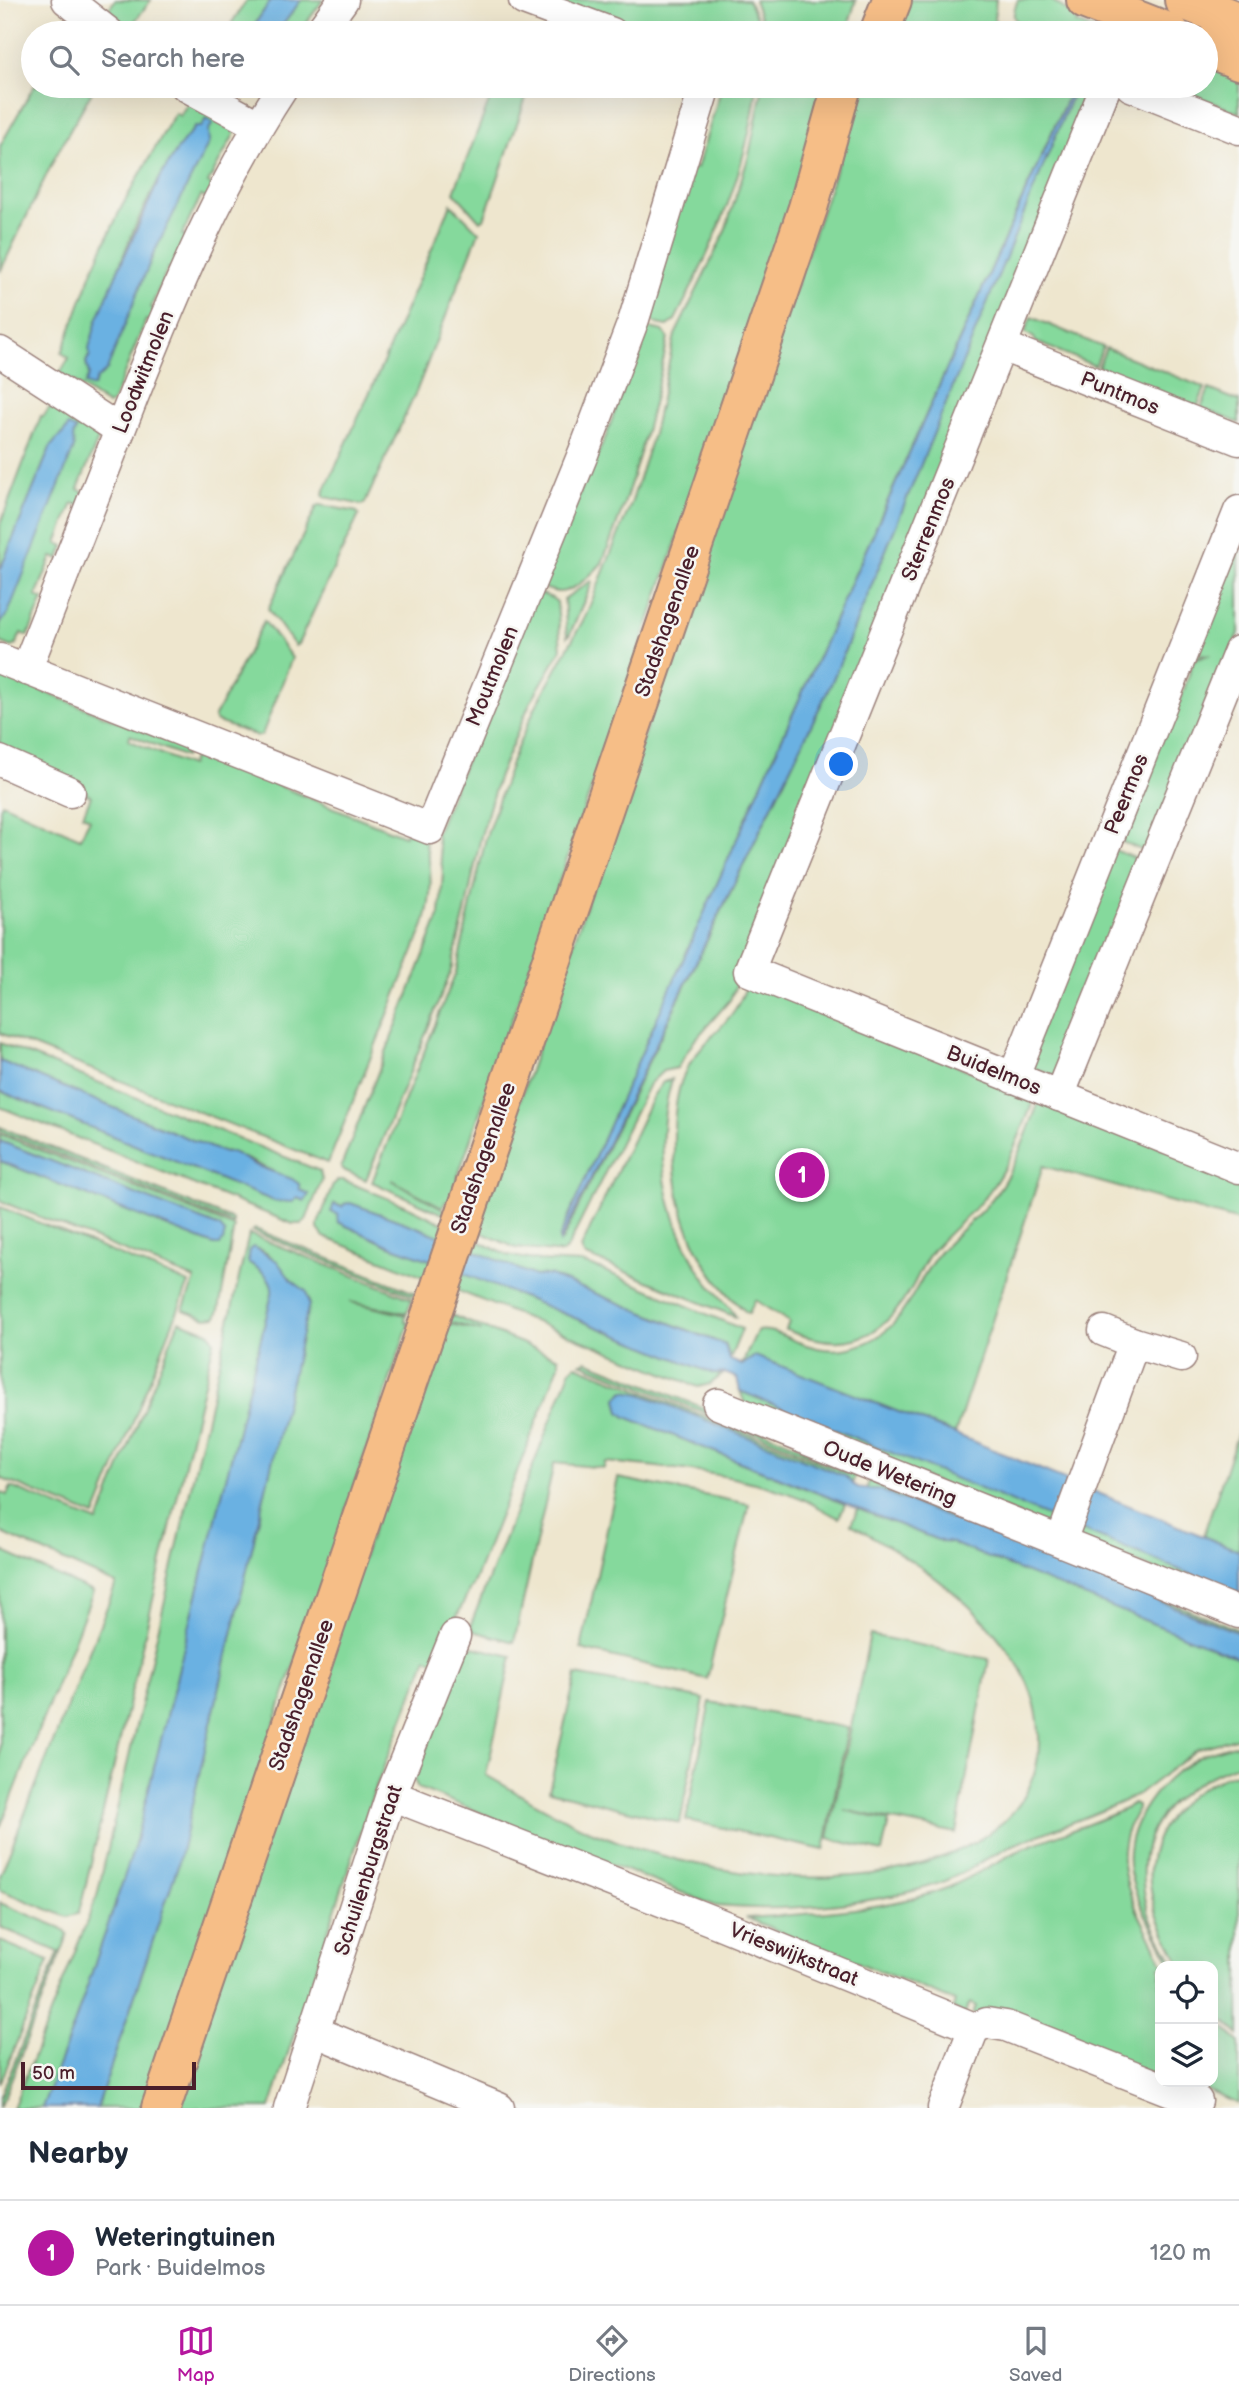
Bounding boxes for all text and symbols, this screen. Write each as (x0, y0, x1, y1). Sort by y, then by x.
search box (21, 21, 1218, 98)
icon: search (45, 41, 83, 79)
text: Search here (101, 44, 245, 75)
street label: Loodwitmolen (108, 307, 179, 437)
street label: Puntmos (1077, 366, 1163, 421)
street label: Sterrenmos (896, 474, 961, 585)
street label: Stadshagenallee (630, 542, 705, 700)
street label: Moutmolen (461, 622, 524, 730)
your location (824, 747, 858, 781)
street label: Peermos (1099, 750, 1154, 838)
street label: Buidelmos (943, 1040, 1045, 1101)
street label: Stadshagenallee (446, 1079, 521, 1237)
pin: 1 (779, 1149, 825, 1201)
street label: Oude Wetering (819, 1435, 960, 1512)
street label: Stadshagenallee (264, 1616, 339, 1774)
street label: Schuilenburgstraat (329, 1781, 408, 1959)
street label: Vrieswijkstraat (726, 1917, 862, 1992)
map controls (1155, 1961, 1218, 2087)
button: locate (1155, 1961, 1218, 2024)
button: layers (1155, 2024, 1218, 2087)
scale bar (21, 2059, 196, 2091)
text: 50 m (32, 2062, 75, 2085)
text: Nearby (28, 2136, 128, 2172)
text: Weteringtuinen (95, 2223, 276, 2254)
text: 1 (46, 2239, 56, 2267)
text: 120 m (1150, 2239, 1211, 2267)
text: Park · Buidelmos (95, 2254, 266, 2282)
tab: Map (177, 2322, 215, 2387)
tab: Directions (568, 2322, 656, 2387)
tab: Saved (1009, 2322, 1062, 2387)

